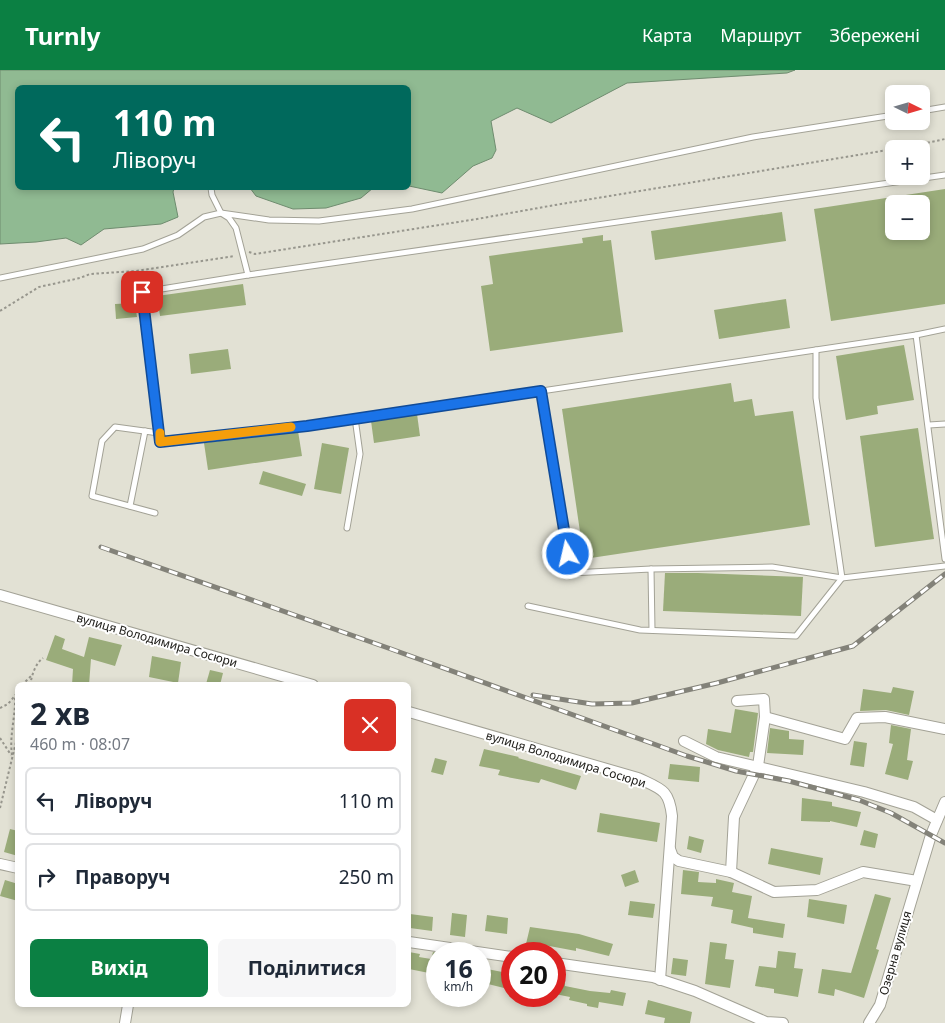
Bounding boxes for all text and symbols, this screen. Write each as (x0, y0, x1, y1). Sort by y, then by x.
text: Turnly (25, 19, 100, 52)
text: Карта (642, 23, 692, 47)
text: Маршрут (720, 23, 802, 47)
text: Збережені (830, 23, 920, 47)
north arrow (885, 85, 930, 130)
map controls (885, 85, 930, 240)
text: 110 m (113, 99, 216, 146)
icon: left (30, 105, 95, 170)
button: + (885, 140, 930, 185)
text: Ліворуч (113, 144, 196, 174)
button: − (885, 195, 930, 240)
pin (121, 271, 163, 313)
icon: arrive (128, 278, 156, 306)
position arrow (541, 527, 593, 579)
street label: вулиця Володимира Сосюри (75, 609, 239, 671)
text: 2 хв (30, 693, 90, 734)
button: close (344, 699, 396, 751)
street label: вулиця Володимира Сосюри (484, 727, 648, 791)
text: 460 m · 08:07 (30, 733, 130, 755)
icon: left (32, 787, 60, 815)
text: Ліворуч (75, 788, 152, 814)
text: 110 m (339, 788, 394, 814)
icon: right (32, 863, 60, 891)
text: Праворуч (75, 864, 170, 890)
text: 250 m (339, 864, 394, 890)
street label: Озерна вулиця (875, 909, 915, 997)
button: Вихід (30, 939, 208, 997)
button: Поділитися (218, 939, 396, 997)
speed limit sign: 20 (501, 942, 566, 1007)
text: 16 (444, 951, 473, 985)
text: km/h (444, 978, 473, 995)

